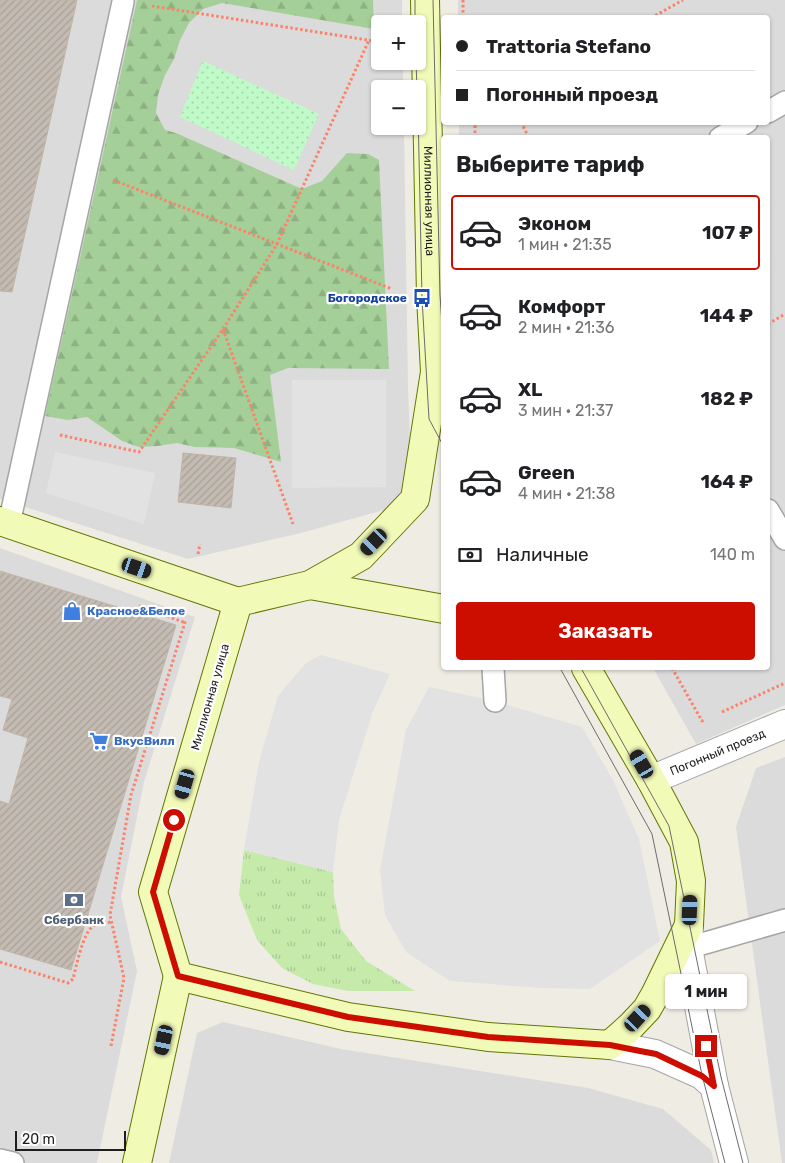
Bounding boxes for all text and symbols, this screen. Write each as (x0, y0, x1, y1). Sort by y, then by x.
map controls (371, 15, 426, 135)
button: + (371, 15, 426, 70)
text: Trattoria Stefano (486, 35, 651, 58)
button: − (371, 80, 426, 135)
text: Погонный проезд (486, 83, 658, 106)
street label: Миллионная улица (421, 146, 437, 256)
text: Выберите тариф (456, 151, 645, 178)
icon: car (458, 210, 503, 255)
text: Эконом (518, 212, 591, 235)
text: 107 ₽ (702, 221, 753, 244)
text: 1 мин · 21:35 (518, 235, 612, 254)
bus stop icon: Богородское (411, 287, 433, 309)
place label: Богородское (328, 291, 407, 305)
icon: car (458, 293, 503, 338)
text: Комфорт (518, 295, 605, 318)
text: 144 ₽ (700, 304, 753, 327)
text: 2 мин · 21:36 (518, 318, 614, 337)
icon: car (458, 376, 503, 421)
text: XL (518, 378, 542, 401)
text: 182 ₽ (701, 387, 753, 410)
text: 3 мин · 21:37 (518, 401, 613, 420)
icon: car (458, 459, 503, 504)
text: Green (518, 461, 575, 484)
text: 164 ₽ (700, 470, 753, 493)
text: 4 мин · 21:38 (518, 484, 616, 503)
car (358, 526, 389, 558)
icon: cash (456, 541, 484, 569)
text: Наличные (496, 543, 589, 566)
text: 140 m (710, 545, 755, 564)
car (120, 556, 153, 580)
shop icon: Красное&Белое (61, 600, 83, 622)
button: Заказать (456, 602, 755, 660)
place label: Красное&Белое (87, 604, 185, 618)
street label: Миллионная улица (188, 642, 232, 752)
street label: Погонный проезд (668, 726, 767, 778)
supermarket icon: ВкусВилл (88, 730, 110, 752)
place label: ВкусВилл (114, 734, 175, 748)
car (628, 747, 655, 781)
car (173, 768, 196, 800)
route start (163, 809, 185, 831)
bank icon: Сбербанк (63, 889, 85, 911)
car (681, 895, 698, 925)
place label: Сбербанк (44, 913, 105, 927)
callout: 1 мин (665, 974, 747, 1008)
text: 1 мин (684, 982, 728, 1001)
car (622, 1002, 653, 1034)
car (153, 1024, 174, 1056)
route end (695, 1035, 717, 1057)
scale bar (15, 1128, 126, 1151)
text: 20 m (22, 1131, 55, 1148)

